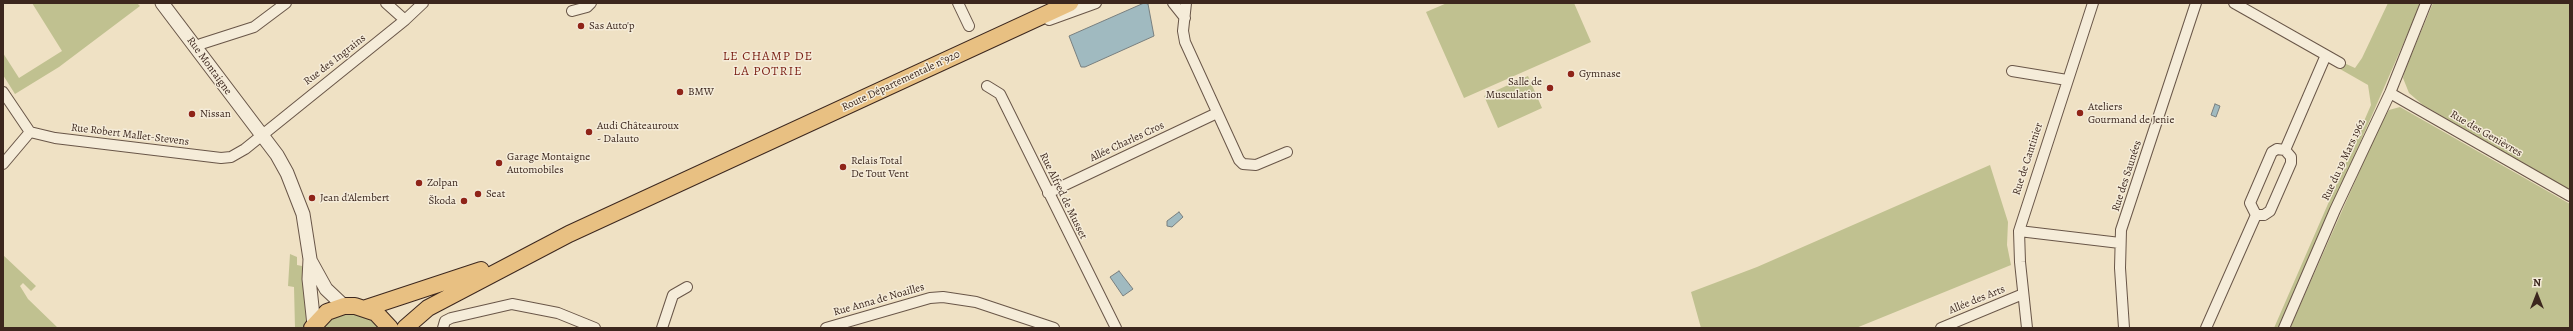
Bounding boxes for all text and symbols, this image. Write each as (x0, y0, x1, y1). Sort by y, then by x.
place label: Sas Auto'p (589, 19, 635, 33)
marker: Sas Auto'p (576, 21, 586, 31)
street label: Rue des Ingrains (301, 32, 369, 88)
street label: Rue Montaigne (184, 34, 234, 98)
street label: Route Départementale n°920 (840, 48, 962, 114)
district label: LE CHAMP DE LA POTRIE (723, 49, 813, 80)
place label: Gymnase (1579, 67, 1621, 81)
marker: Gymnase (1566, 69, 1576, 79)
place label: Salle de Musculation (1486, 75, 1542, 101)
marker: Salle de Musculation (1545, 83, 1555, 93)
place label: BMW (688, 85, 714, 99)
marker: BMW (675, 87, 685, 97)
place label: Ateliers Gourmand de Jenie (2088, 100, 2174, 126)
place label: Nissan (200, 107, 231, 121)
marker: Ateliers Gourmand de Jenie (2075, 108, 2085, 118)
street label: Rue des Genièvres (2447, 108, 2525, 160)
marker: Nissan (187, 109, 197, 119)
street label: Rue du 19 Mars 1962 (2319, 117, 2369, 203)
place label: Audi Châteauroux - Dalauto (597, 119, 679, 145)
street label: Allée Charles Cros (1088, 119, 1166, 165)
street label: Rue Robert Mallet-Stevens (70, 121, 190, 149)
street label: Rue de Cantinier (2010, 121, 2046, 197)
marker: Audi Châteauroux - Dalauto (584, 127, 594, 137)
street label: Rue des Saunées (2109, 139, 2145, 213)
place label: Garage Montaigne Automobiles (507, 150, 590, 176)
street label: Rue Alfred de Musset (1036, 151, 1090, 241)
place label: Relais Total De Tout Vent (851, 154, 909, 180)
marker: Garage Montaigne Automobiles (494, 158, 504, 168)
marker: Relais Total De Tout Vent (838, 162, 848, 172)
place label: Zolpan (427, 176, 458, 190)
marker: Zolpan (414, 178, 424, 188)
place label: Seat (486, 187, 505, 201)
marker: Seat (473, 189, 483, 199)
place label: Jean d'Alembert (320, 191, 389, 205)
marker: Jean d'Alembert (307, 193, 317, 203)
place label: Škoda (429, 194, 456, 208)
marker: Škoda (459, 196, 469, 206)
north arrow (2517, 275, 2557, 315)
text: N (2533, 275, 2541, 290)
street label: Rue Anna de Noailles (832, 281, 926, 319)
street label: Allée des Arts (1947, 283, 2007, 317)

